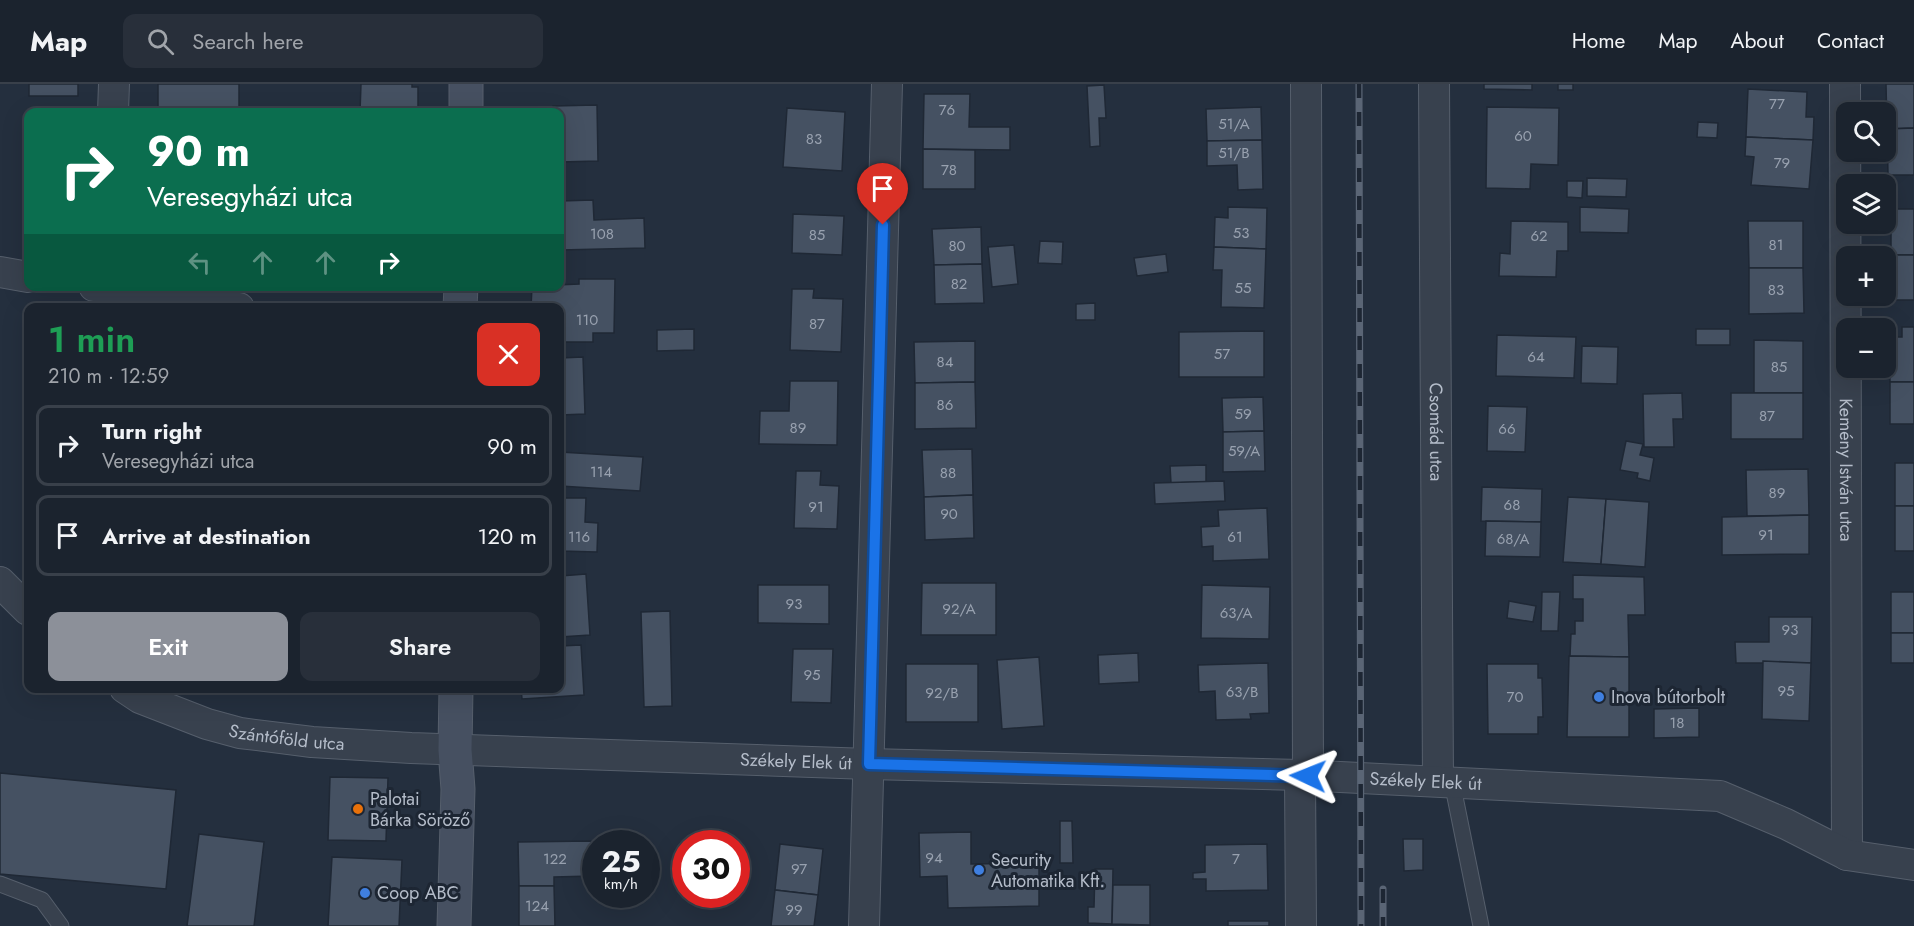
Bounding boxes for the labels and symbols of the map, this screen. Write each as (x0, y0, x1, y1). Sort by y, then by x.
house number: 77 (1769, 93, 1785, 115)
house number: 76 (939, 99, 955, 121)
house number: 51/A (1218, 113, 1250, 135)
house number: 60 (1514, 125, 1532, 147)
house number: 83 (806, 128, 822, 150)
house number: 51/B (1218, 142, 1250, 164)
house number: 79 (1774, 152, 1790, 174)
house number: 78 (941, 159, 957, 181)
pin (857, 163, 908, 225)
house number: 53 (1233, 222, 1249, 244)
house number: 108 (590, 223, 614, 245)
house number: 85 (809, 224, 825, 246)
house number: 62 (1530, 225, 1548, 247)
house number: 81 (1769, 234, 1783, 256)
house number: 80 (948, 235, 966, 257)
house number: 82 (951, 273, 967, 295)
house number: 55 (1235, 277, 1251, 299)
house number: 83 (1768, 279, 1784, 301)
house number: 110 (576, 309, 598, 331)
house number: 87 (809, 313, 825, 335)
house number: 57 (1214, 343, 1230, 365)
house number: 64 (1527, 346, 1545, 368)
house number: 84 (937, 351, 954, 373)
house number: 85 (1771, 356, 1787, 378)
street label: Csomád utca (1423, 382, 1449, 482)
house number: 86 (937, 394, 953, 416)
street label: Kemény István utca (1833, 398, 1859, 542)
house number: 59 (1234, 403, 1252, 425)
house number: 87 (1759, 405, 1775, 427)
house number: 89 (790, 417, 806, 439)
house number: 66 (1498, 418, 1516, 440)
house number: 59/A (1228, 440, 1260, 462)
house number: 114 (590, 461, 612, 483)
house number: 88 (940, 462, 956, 484)
house number: 89 (1769, 482, 1785, 504)
house number: 68 (1504, 494, 1520, 516)
house number: 91 (808, 496, 824, 518)
house number: 90 (940, 503, 958, 525)
house number: 91 (1758, 524, 1774, 546)
house number: 116 (568, 526, 590, 548)
house number: 61 (1227, 526, 1243, 548)
house number: 68/A (1497, 528, 1529, 550)
house number: 93 (786, 593, 802, 615)
house number: 92/A (942, 598, 976, 620)
house number: 63/A (1220, 602, 1252, 624)
house number: 93 (1782, 619, 1798, 641)
house number: 95 (803, 664, 821, 686)
house number: 95 (1777, 680, 1795, 702)
house number: 63/B (1226, 681, 1258, 703)
house number: 92/B (925, 682, 959, 704)
place label: Inova bútorbolt (1611, 684, 1726, 710)
house number: 70 (1507, 686, 1523, 708)
marker: Inova bútorbolt (1592, 690, 1606, 704)
house number: 18 (1670, 712, 1684, 734)
street label: Szántóföld utca (226, 717, 345, 757)
position arrow (1276, 744, 1340, 808)
street label: Székely Elek út (739, 746, 853, 776)
street label: Székely Elek út (1369, 765, 1483, 797)
place label: Palotai Bárka Söröző (370, 786, 470, 833)
marker: Palotai Bárka Söröző (351, 802, 365, 816)
speed limit sign: 30 (672, 830, 750, 908)
house number: 94 (925, 847, 943, 869)
place label: Security Automatika Kft. (991, 847, 1105, 894)
house number: 122 (543, 848, 567, 870)
house number: 7 (1232, 848, 1240, 870)
house number: 97 (791, 858, 807, 880)
marker: Security Automatika Kft. (972, 863, 986, 877)
place label: Coop ABC (377, 880, 459, 906)
marker: Coop ABC (358, 886, 372, 900)
house number: 124 (525, 895, 549, 917)
house number: 99 (785, 899, 803, 921)

